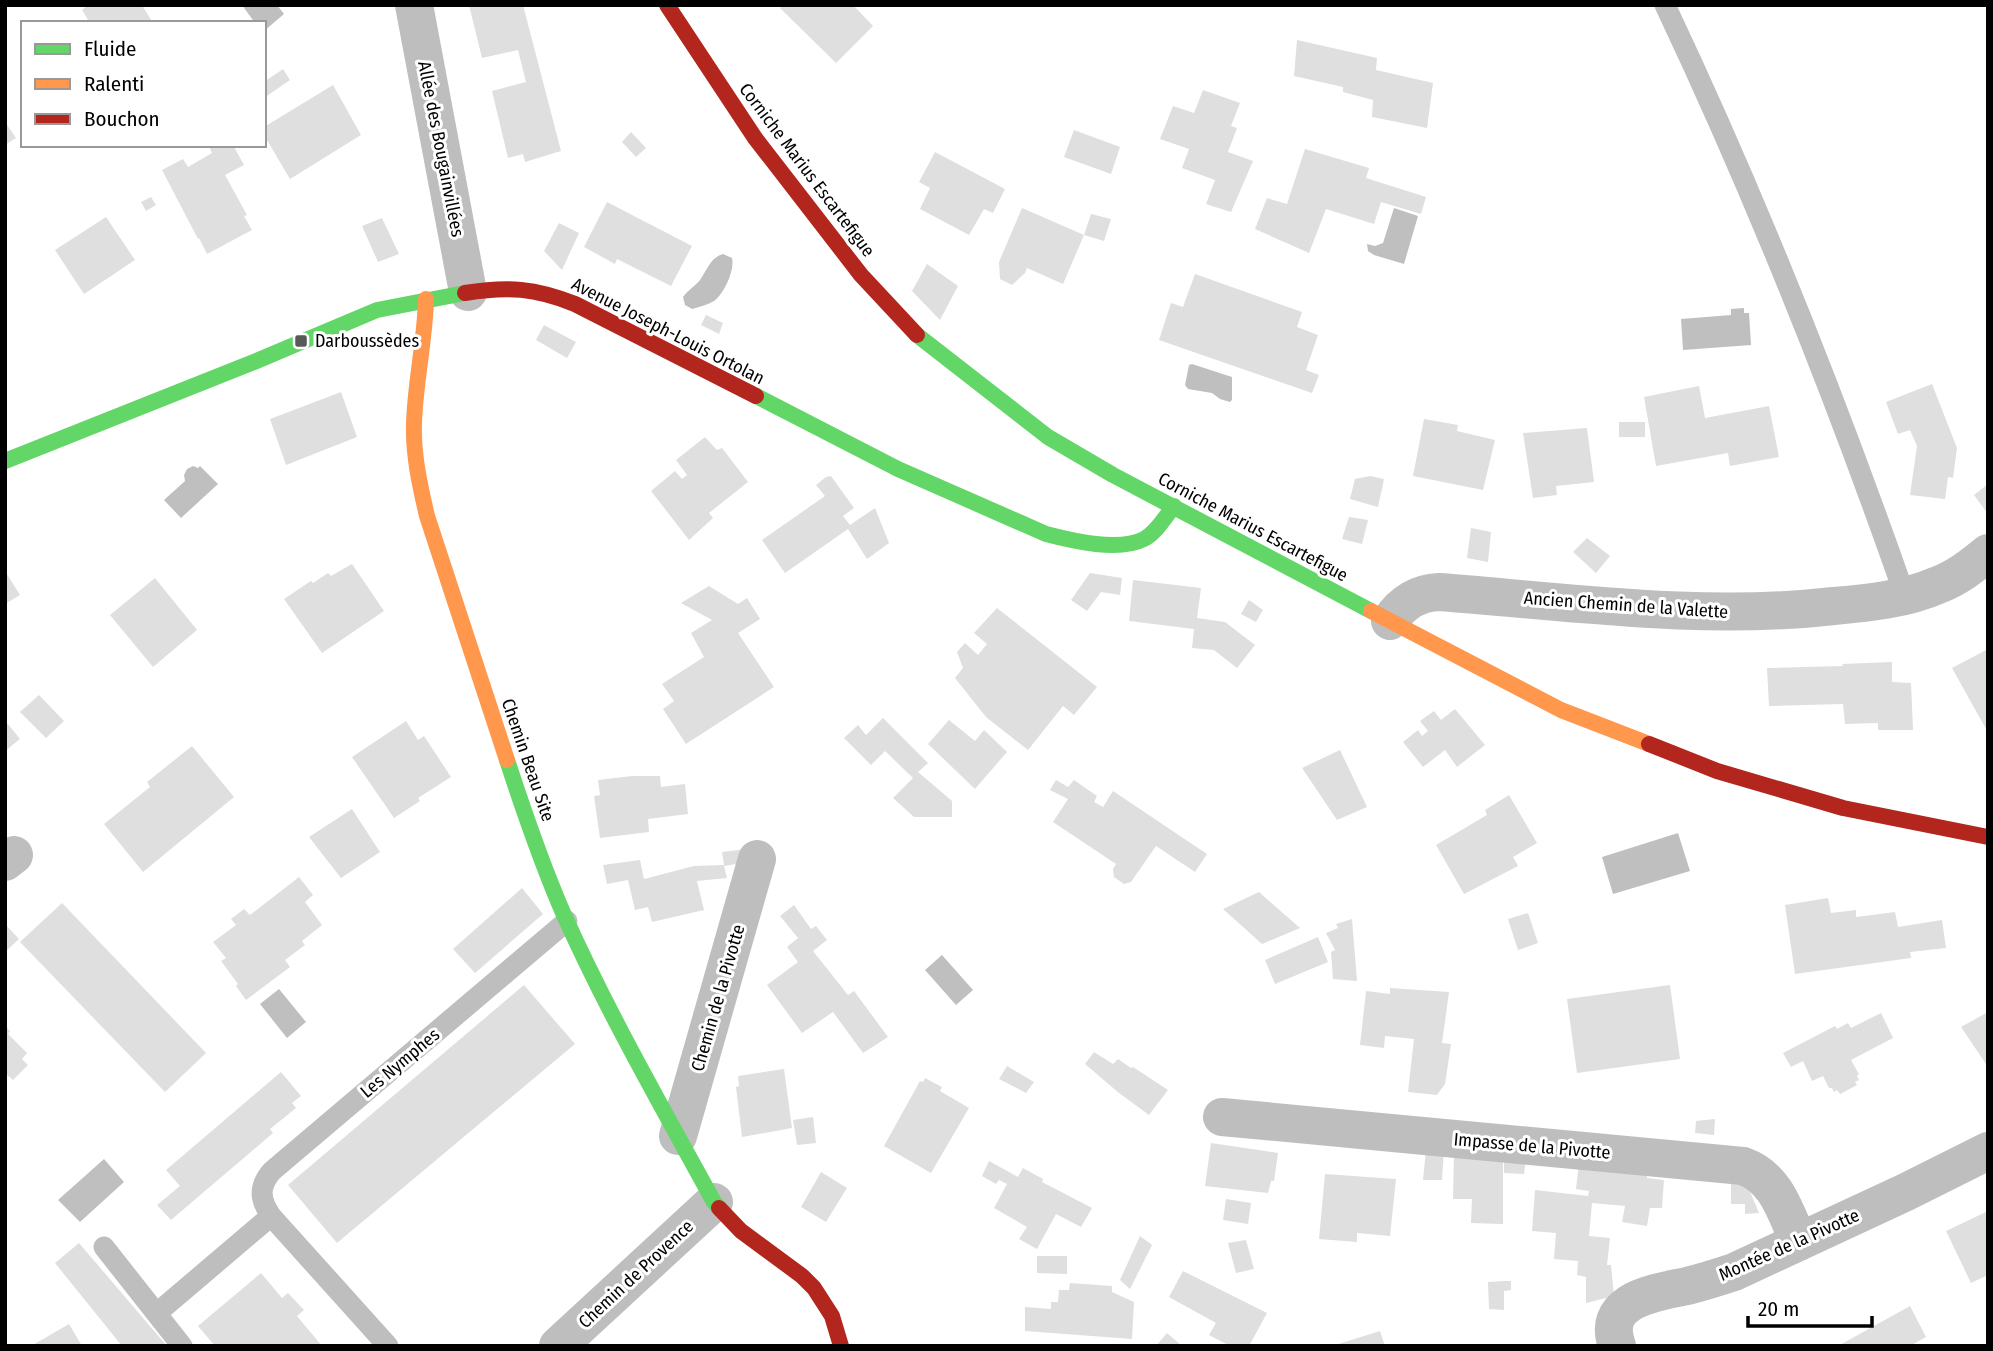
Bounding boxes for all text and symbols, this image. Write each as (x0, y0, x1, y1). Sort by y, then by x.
legend (21, 21, 266, 147)
text: Fluide (84, 36, 136, 62)
street label: Allée des Bougainvillées (413, 59, 469, 239)
text: Ralenti (84, 71, 144, 97)
street label: Corniche Marius Escartefigue (734, 79, 880, 261)
text: Bouchon (84, 106, 160, 132)
street label: Avenue Joseph-Louis Ortolan (568, 273, 768, 389)
place label: Darboussèdes (315, 330, 419, 352)
marker: Darboussèdes (293, 333, 309, 349)
street label: Corniche Marius Escartefigue (1154, 468, 1352, 586)
street label: Ancien Chemin de la Valette (1523, 587, 1729, 623)
street label: Chemin Beau Site (497, 696, 559, 824)
street label: Chemin de la Pivotte (687, 922, 750, 1074)
street label: Les Nymphes (356, 1023, 444, 1103)
street label: Impasse de la Pivotte (1453, 1128, 1611, 1164)
street label: Montée de la Pivotte (1715, 1204, 1863, 1286)
street label: Chemin de Provence (574, 1215, 698, 1333)
scale bar (1748, 1284, 1872, 1328)
text: 20 m (1758, 1296, 1799, 1322)

